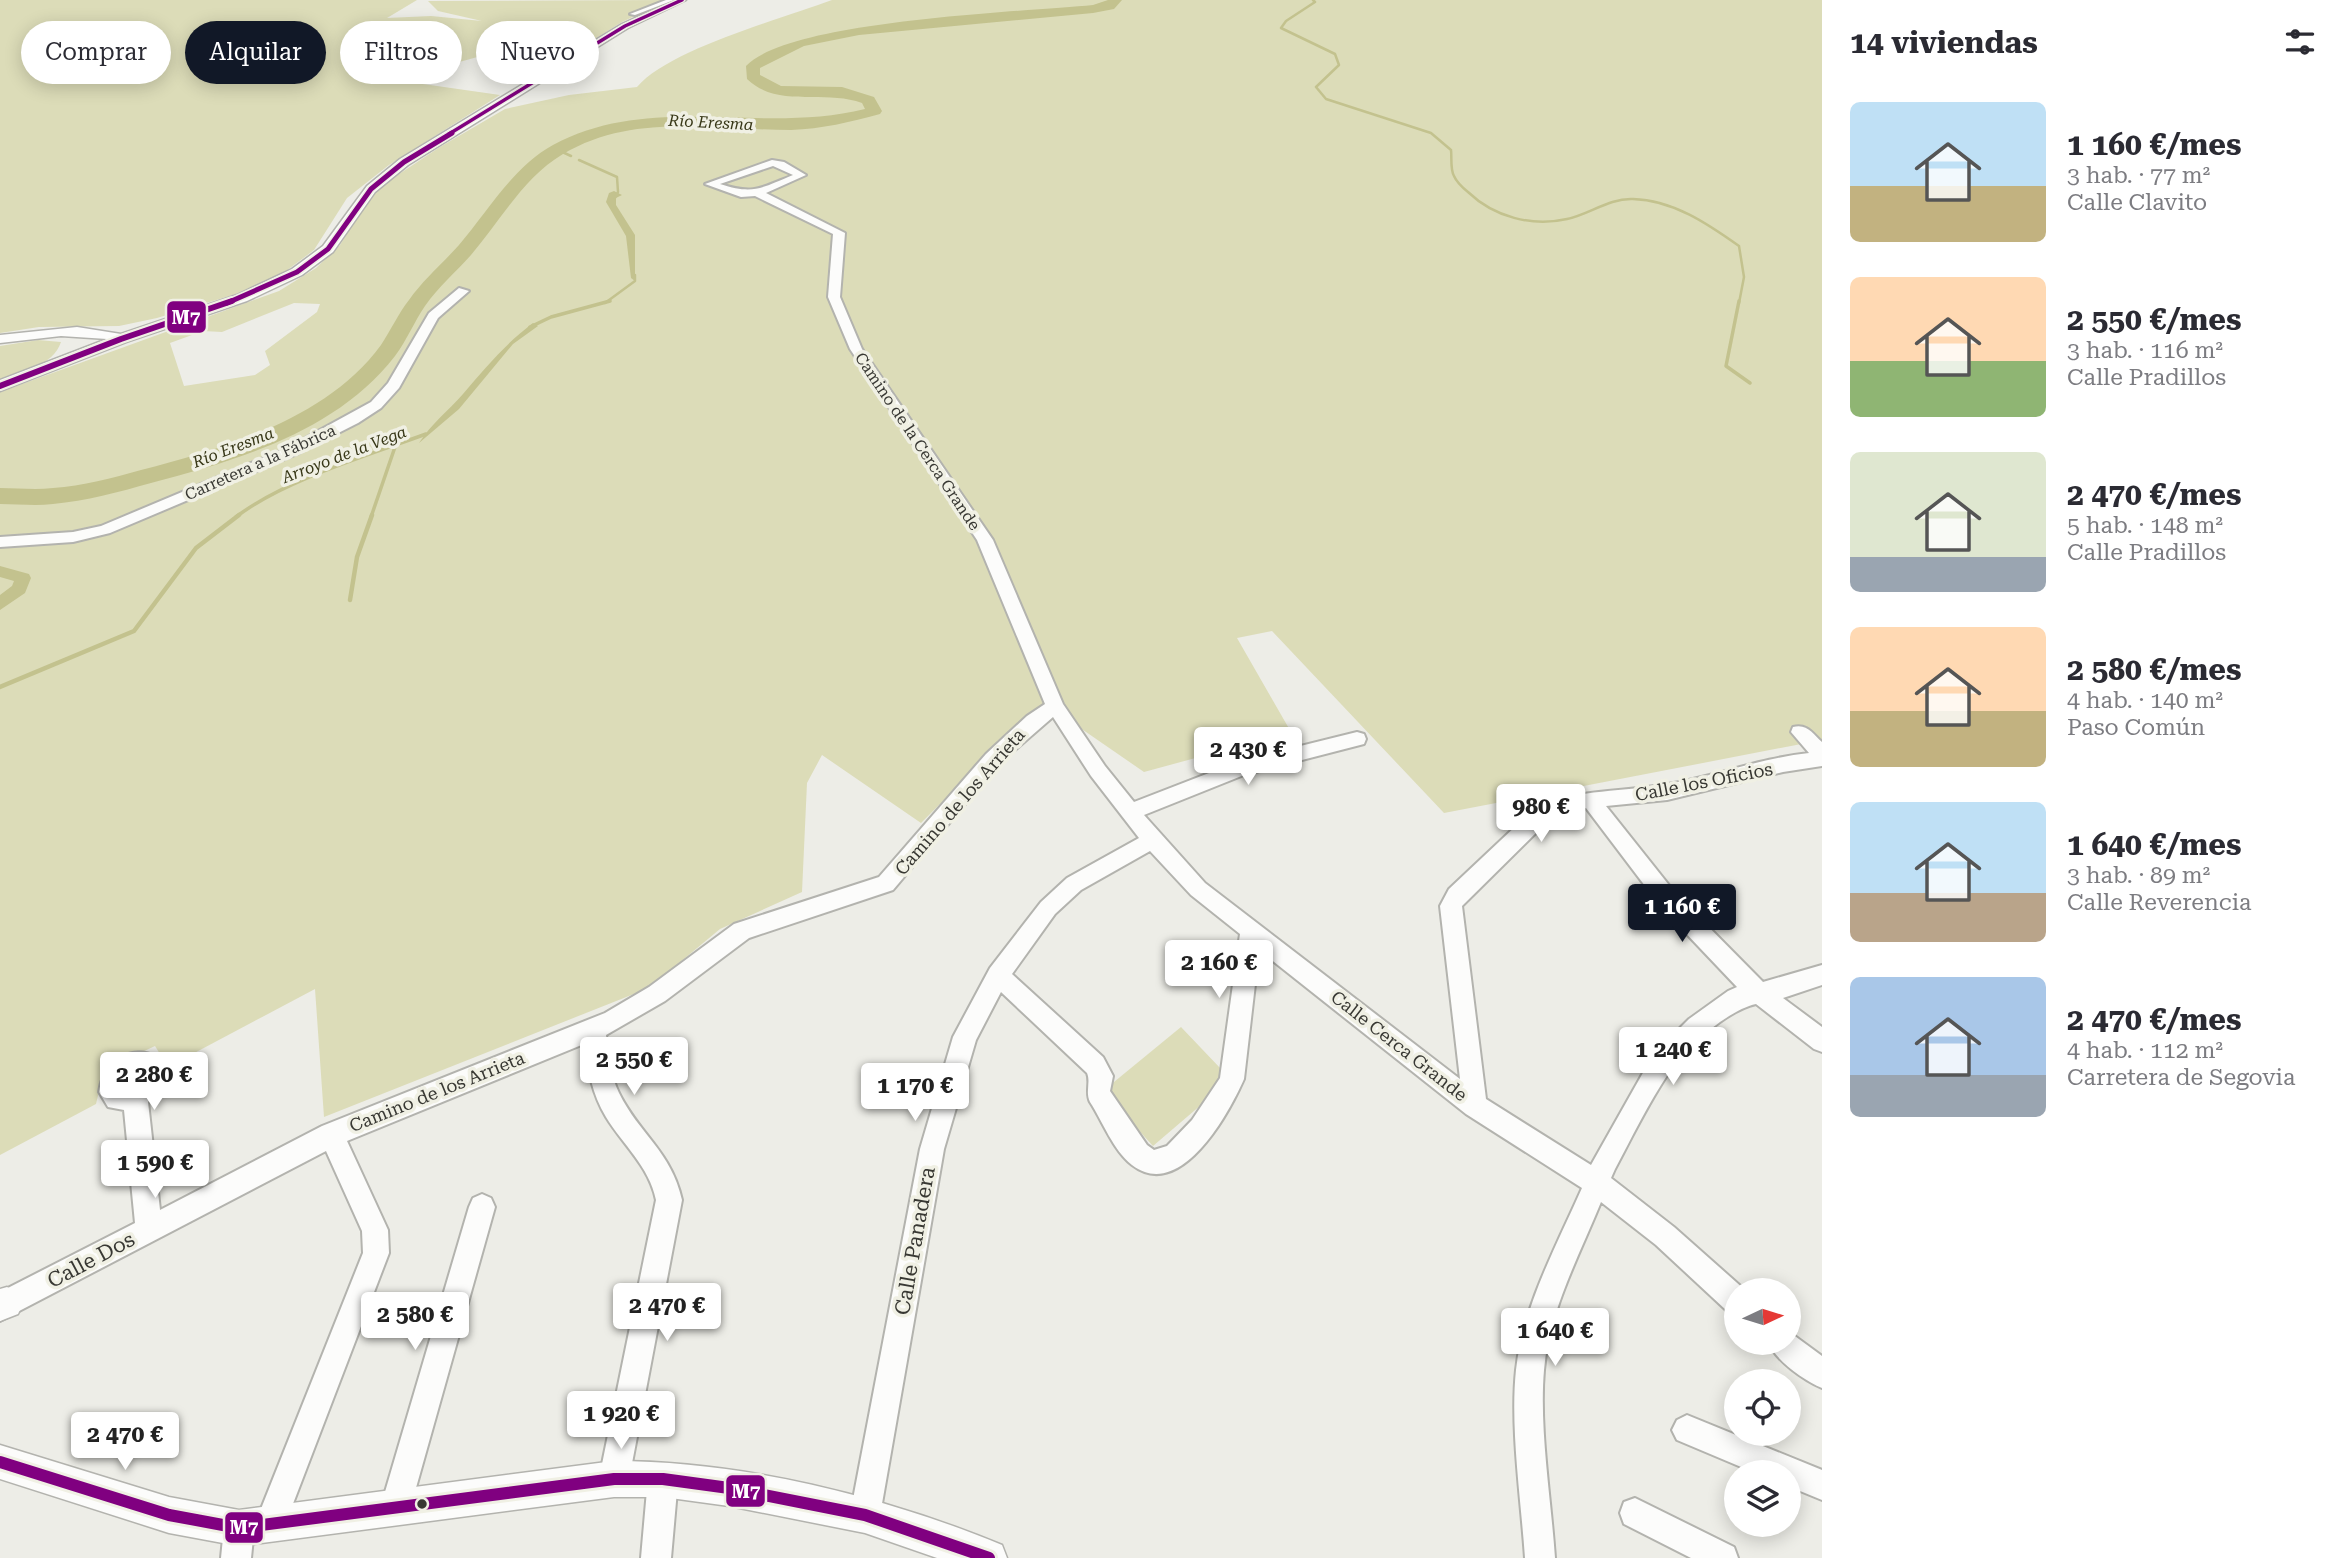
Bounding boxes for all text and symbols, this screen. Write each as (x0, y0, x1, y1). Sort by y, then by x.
chip: Comprar (21, 21, 171, 84)
chip: Alquilar (185, 21, 326, 84)
chip: Filtros (340, 21, 462, 84)
chip: Nuevo (476, 21, 599, 84)
icon: filters (2281, 23, 2319, 61)
text: 14 viviendas (1850, 25, 2038, 60)
water label: Río Eresma (667, 111, 754, 134)
text: 1 160 €/mes (2067, 127, 2241, 162)
icon: home (1906, 130, 1990, 214)
text: 3 hab. · 77 m² (2067, 162, 2210, 189)
text: Calle Clavito (2067, 189, 2207, 216)
line badge: M7 (166, 300, 207, 334)
text: 2 550 €/mes (2067, 302, 2241, 337)
icon: home (1906, 305, 1990, 389)
text: M7 (172, 306, 201, 329)
text: 3 hab. · 116 m² (2067, 337, 2223, 364)
street label: Camino de la Cerca Grande (851, 349, 984, 534)
text: Calle Pradillos (2067, 364, 2226, 391)
street label: Carretera a la Fábrica (182, 420, 339, 504)
water label: Arroyo de la Vega (278, 422, 409, 487)
water label: Río Eresma (189, 423, 277, 472)
text: 2 470 €/mes (2067, 477, 2241, 512)
icon: home (1906, 480, 1990, 564)
text: 5 hab. · 148 m² (2067, 512, 2223, 539)
text: Calle Pradillos (2067, 539, 2226, 566)
text: 2 580 €/mes (2067, 652, 2241, 687)
icon: home (1906, 655, 1990, 739)
text: 4 hab. · 140 m² (2067, 687, 2223, 714)
text: Paso Común (2067, 714, 2205, 741)
street label: Camino de los Arrieta (890, 724, 1029, 879)
pin: 2 430 € (1183, 728, 1313, 787)
text: 2 430 € (1210, 736, 1286, 763)
street label: Calle los Oficios (1633, 758, 1775, 805)
pin: 980 € (1492, 784, 1590, 844)
text: 980 € (1512, 793, 1570, 820)
text: 1 640 €/mes (2067, 827, 2241, 862)
icon: home (1906, 830, 1990, 914)
text: 3 hab. · 89 m² (2067, 862, 2210, 889)
pin: 1 160 € (1617, 884, 1747, 944)
text: Calle Reverencia (2067, 889, 2251, 916)
text: 1 160 € (1644, 893, 1720, 920)
pin: 2 160 € (1154, 940, 1284, 1000)
text: 2 160 € (1181, 949, 1257, 976)
street label: Calle Cerca Grande (1327, 986, 1472, 1105)
text: 2 470 €/mes (2067, 1002, 2241, 1037)
icon: home (1906, 1005, 1990, 1089)
pin: 1 240 € (1608, 1028, 1738, 1087)
text: 1 240 € (1635, 1036, 1711, 1063)
text: 4 hab. · 112 m² (2067, 1037, 2223, 1064)
pin: 2 550 € (569, 1038, 699, 1097)
text: 2 550 € (596, 1046, 672, 1073)
street label: Camino de los Arrieta (346, 1047, 528, 1136)
pin: 2 280 € (89, 1052, 219, 1112)
text: 2 280 € (116, 1061, 192, 1088)
pin: 1 170 € (850, 1064, 980, 1123)
text: Carretera de Segovia (2067, 1064, 2295, 1091)
text: 1 170 € (877, 1072, 953, 1099)
pin: 1 590 € (90, 1140, 220, 1200)
text: 1 590 € (117, 1149, 193, 1176)
street label: Calle Panadera (890, 1164, 940, 1317)
street label: Calle Dos (43, 1227, 139, 1293)
north arrow (1724, 1278, 1801, 1354)
map controls (1724, 1278, 1801, 1537)
pin: 2 470 € (602, 1284, 732, 1343)
pin: 2 580 € (350, 1292, 480, 1352)
text: 2 470 € (629, 1292, 705, 1319)
text: 2 580 € (377, 1301, 453, 1328)
pin: 1 640 € (1490, 1308, 1620, 1368)
text: 1 640 € (1517, 1317, 1593, 1344)
button: locate (1724, 1369, 1801, 1446)
pin: 1 920 € (556, 1392, 686, 1451)
text: 1 920 € (583, 1400, 659, 1427)
pin: 2 470 € (60, 1412, 190, 1472)
text: 2 470 € (87, 1421, 163, 1448)
button: layers (1724, 1460, 1801, 1537)
line badge: M7 (725, 1474, 766, 1508)
text: M7 (732, 1480, 761, 1503)
unlabelled marker (415, 1497, 429, 1511)
line badge: M7 (224, 1511, 264, 1544)
text: M7 (230, 1516, 259, 1539)

